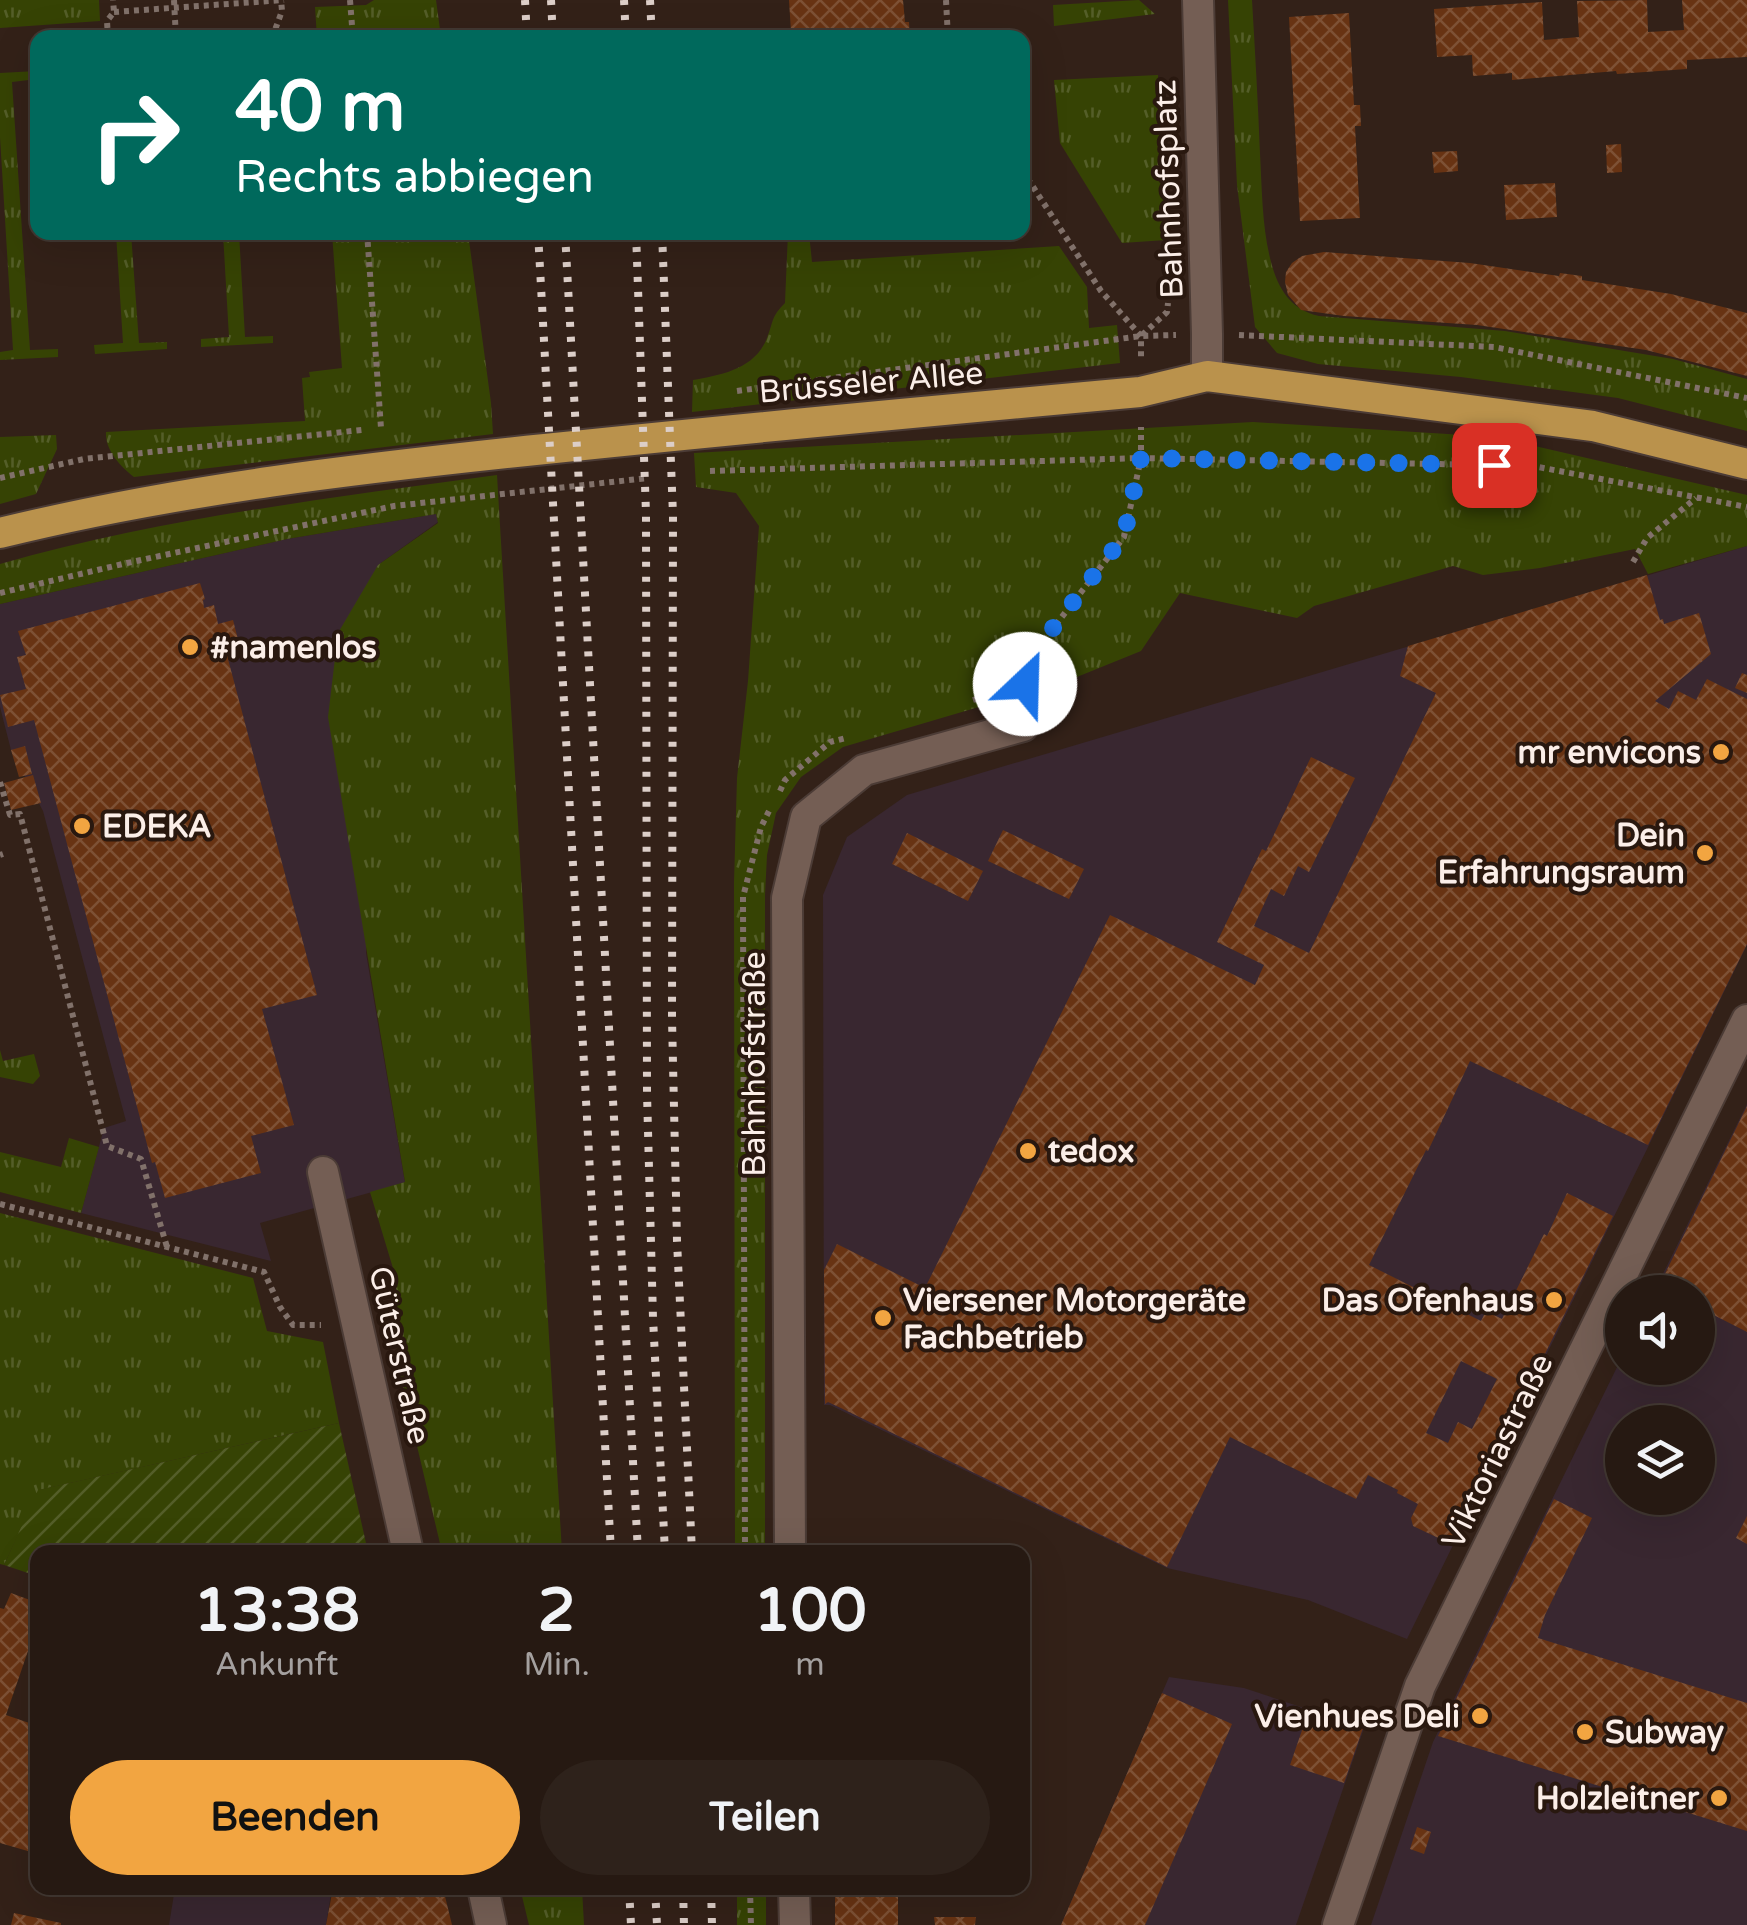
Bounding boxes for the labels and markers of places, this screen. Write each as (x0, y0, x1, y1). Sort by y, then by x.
pin (1452, 423, 1537, 508)
place label: #namenlos (210, 629, 377, 667)
marker: #namenlos (179, 636, 201, 658)
place label: mr envicons (1518, 734, 1701, 772)
marker: mr envicons (1710, 741, 1732, 763)
place label: EDEKA (102, 808, 212, 846)
marker: EDEKA (71, 815, 93, 837)
place label: Dein Erfahrungsraum (1438, 817, 1685, 892)
marker: Dein Erfahrungsraum (1694, 842, 1716, 864)
place label: tedox (1048, 1133, 1135, 1171)
marker: tedox (1017, 1140, 1039, 1162)
place label: Viersener Motorgeräte Fachbetrieb (903, 1282, 1246, 1357)
place label: Das Ofenhaus (1322, 1282, 1534, 1320)
marker: Das Ofenhaus (1543, 1289, 1565, 1311)
marker: Viersener Motorgeräte Fachbetrieb (872, 1307, 894, 1329)
place label: Vienhues Deli (1254, 1698, 1460, 1736)
marker: Vienhues Deli (1469, 1705, 1491, 1727)
place label: Subway (1605, 1714, 1724, 1752)
marker: Subway (1574, 1721, 1596, 1743)
place label: Holzleitner (1536, 1780, 1700, 1818)
marker: Holzleitner (1708, 1787, 1730, 1809)

